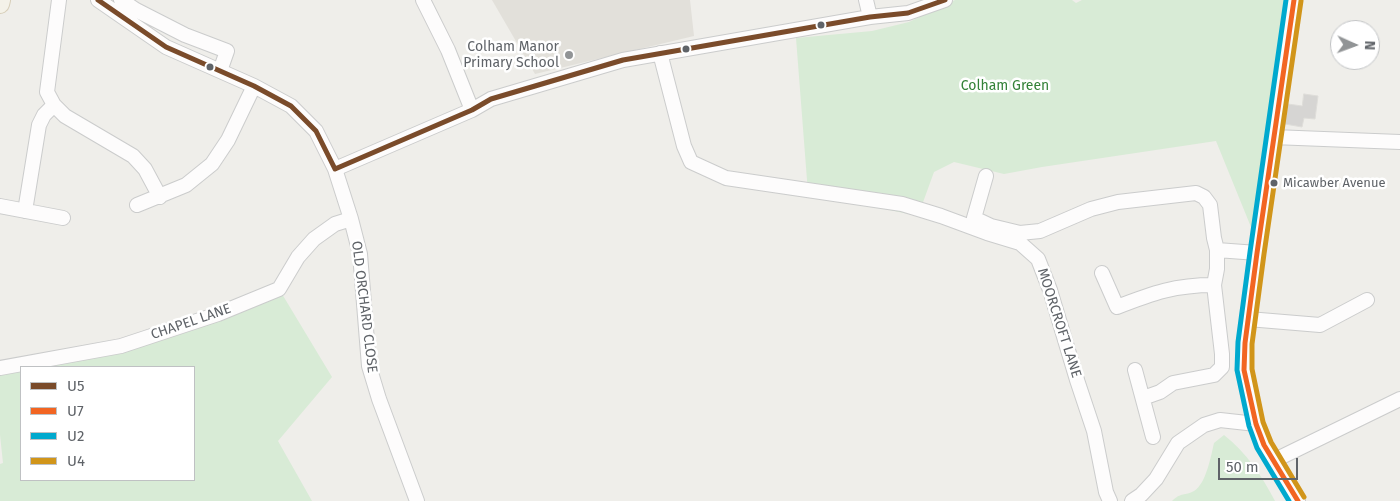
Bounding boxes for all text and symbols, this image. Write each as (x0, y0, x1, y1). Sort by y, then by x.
unlabelled marker (816, 20, 826, 30)
north arrow (1330, 20, 1380, 70)
place label: Colham Manor Primary School (463, 39, 559, 72)
text: N (1361, 41, 1378, 50)
unlabelled marker (681, 44, 691, 54)
marker: Colham Manor Primary School (563, 49, 575, 61)
unlabelled marker (205, 62, 215, 72)
park label: Colham Green (961, 78, 1049, 94)
place label: Micawber Avenue (1283, 175, 1386, 191)
marker: Micawber Avenue (1269, 178, 1279, 188)
street label: OLD ORCHARD CLOSE (348, 240, 380, 374)
street label: MOORCROFT LANE (1033, 266, 1085, 380)
street label: CHAPEL LANE (149, 300, 233, 344)
legend (20, 366, 195, 481)
text: U5 (67, 377, 84, 395)
text: U7 (67, 402, 84, 420)
text: U2 (67, 427, 84, 445)
scale bar (1220, 448, 1300, 480)
text: U4 (67, 452, 85, 470)
text: 50 m (1226, 458, 1259, 476)

